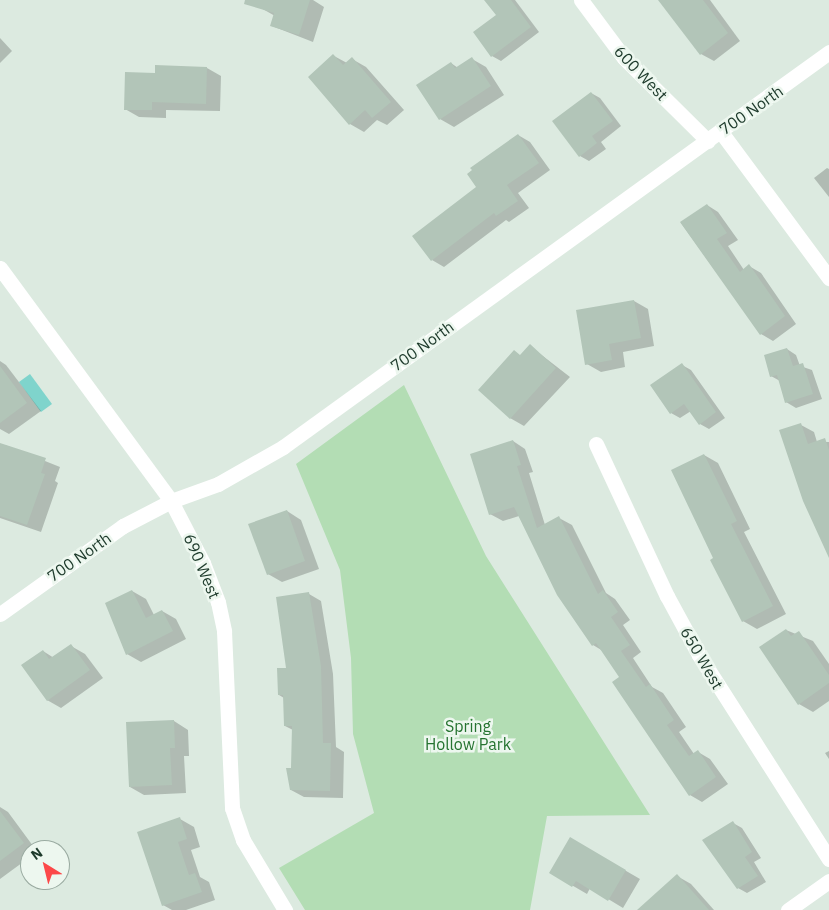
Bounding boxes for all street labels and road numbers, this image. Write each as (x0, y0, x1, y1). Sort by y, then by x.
street label: 600 West (610, 42, 672, 104)
street label: 700 North (715, 81, 787, 139)
street label: 700 North (387, 317, 457, 375)
street label: 700 North (43, 528, 115, 586)
street label: 690 West (180, 531, 224, 601)
street label: 650 West (677, 623, 727, 693)

